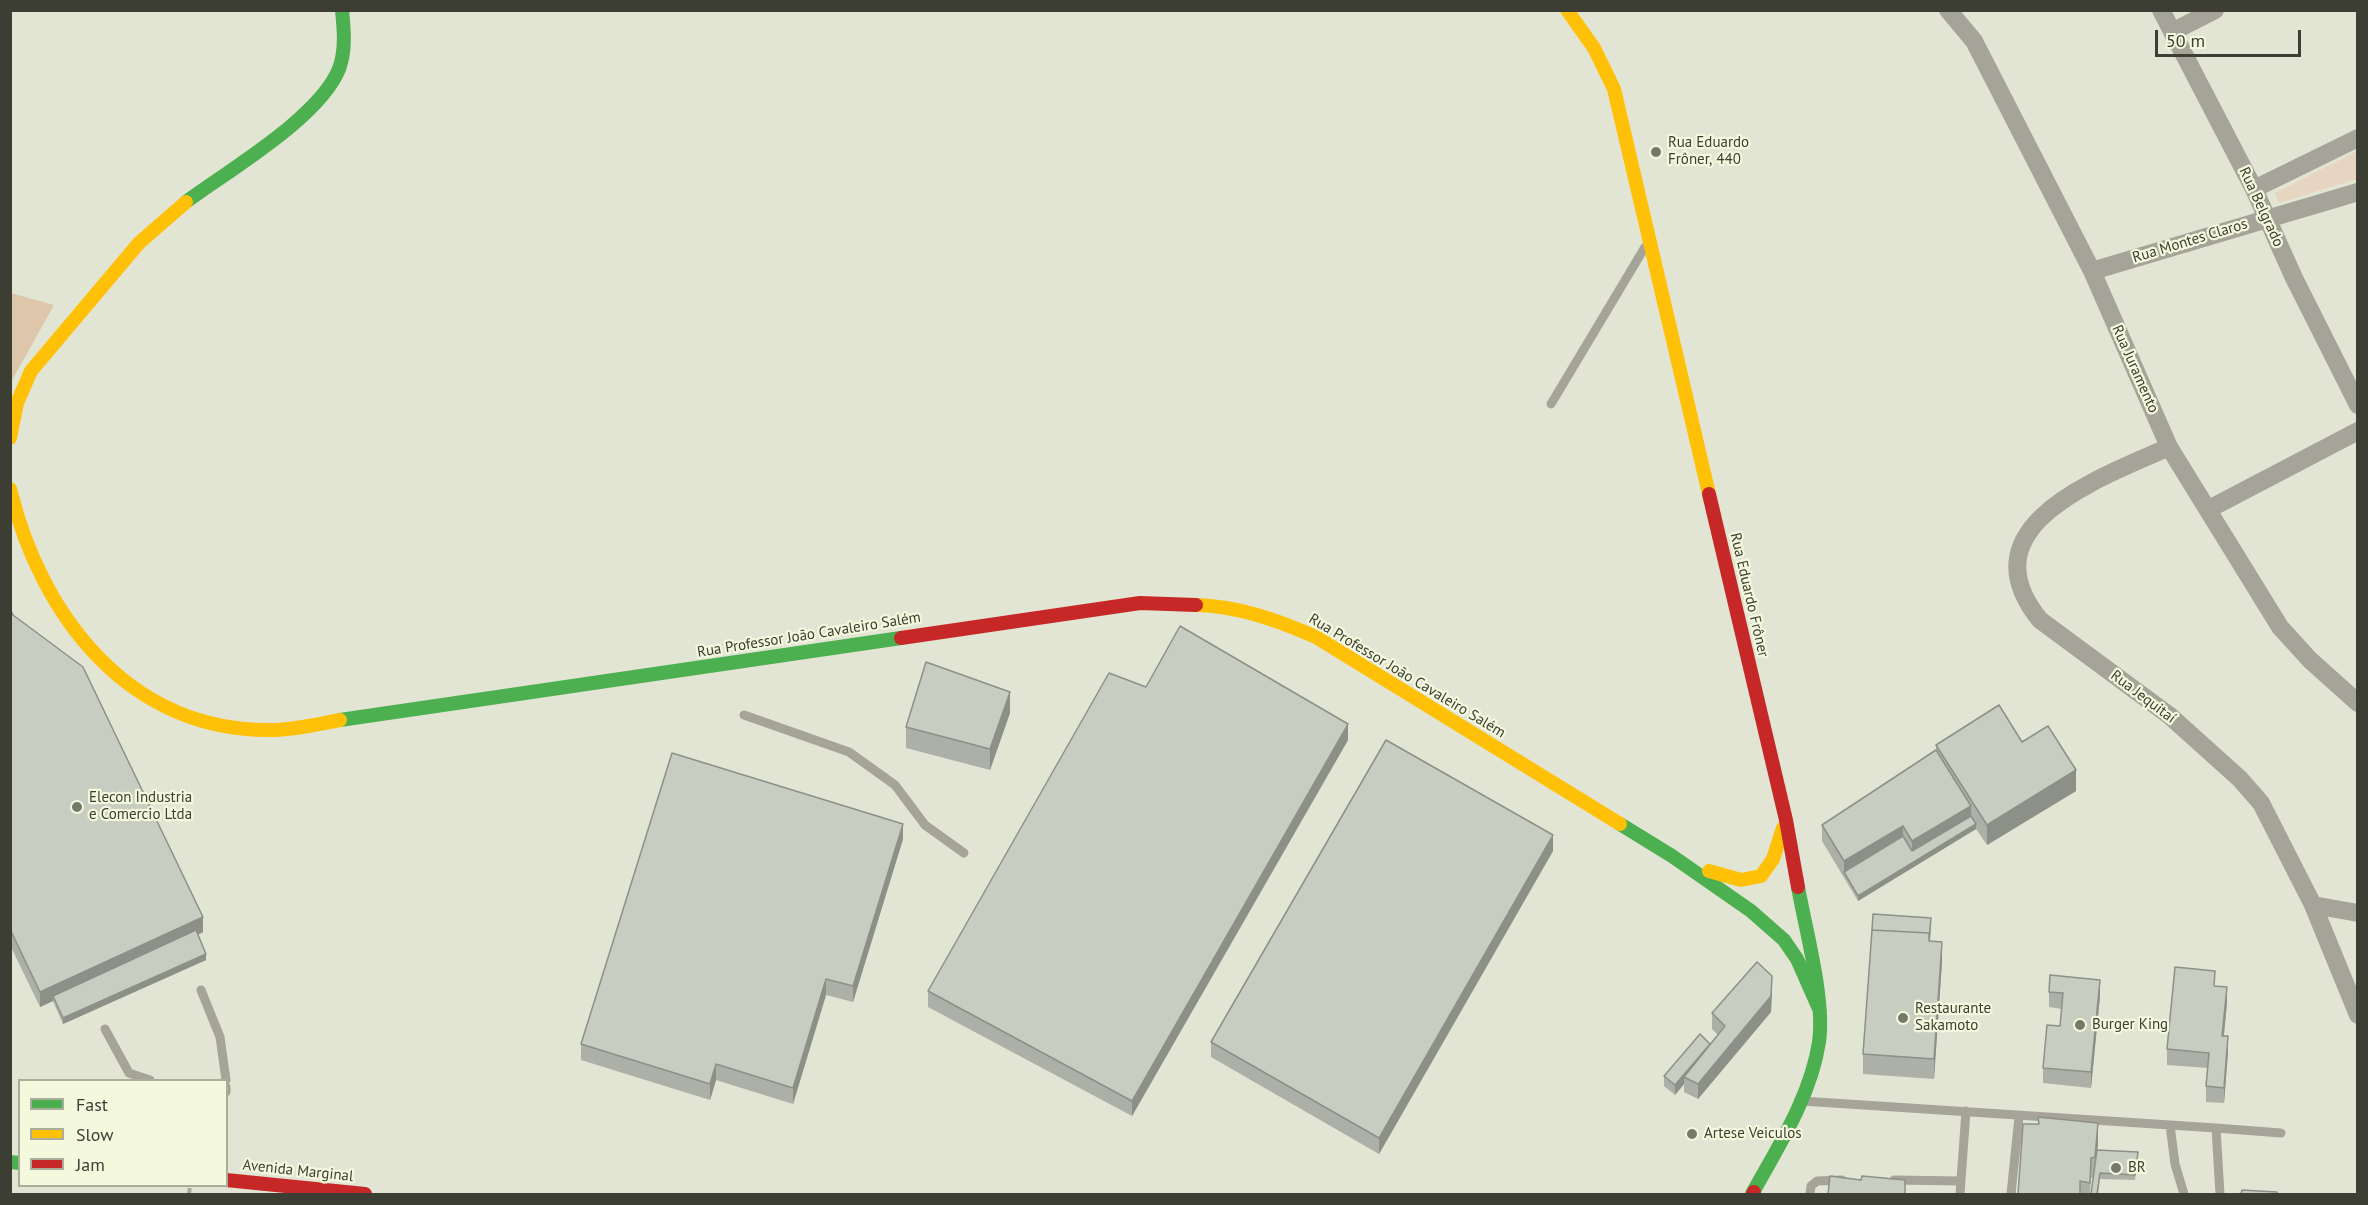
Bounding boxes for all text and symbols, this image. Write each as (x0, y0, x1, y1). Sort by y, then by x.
scale bar (2158, 18, 2304, 56)
text: 50 m (2166, 29, 2205, 52)
place label: Rua Eduardo Frôner, 440 (1668, 134, 1749, 169)
marker: Rua Eduardo Frôner, 440 (1649, 145, 1663, 159)
street label: Rua Belgrado (2235, 164, 2287, 250)
street label: Rua Montes Claros (2130, 215, 2250, 267)
street label: Rua Juramento (2108, 322, 2162, 416)
street label: Rua Eduardo Frôner (1726, 531, 1772, 659)
street label: Rua Professor João Cavaleiro Salém (696, 608, 922, 662)
street label: Rua Professor João Cavaleiro Salém (1305, 610, 1509, 742)
street label: Rua Jequitaí (2107, 667, 2179, 727)
place label: Elecon Industria e Comercio Ltda (89, 789, 192, 824)
marker: Elecon Industria e Comercio Ltda (70, 800, 84, 814)
place label: Restaurante Sakamoto (1915, 1000, 1991, 1035)
marker: Restaurante Sakamoto (1896, 1011, 1910, 1025)
place label: Burger King (2092, 1016, 2168, 1034)
marker: Burger King (2073, 1018, 2087, 1032)
legend (18, 1079, 228, 1187)
text: Fast (76, 1093, 108, 1116)
text: Slow (76, 1123, 114, 1146)
place label: Artese Veiculos (1704, 1125, 1802, 1143)
marker: Artese Veiculos (1685, 1127, 1699, 1141)
text: Jam (76, 1153, 105, 1176)
street label: Avenida Marginal (242, 1156, 354, 1186)
place label: BR (2128, 1159, 2146, 1177)
marker: BR (2109, 1161, 2123, 1175)

